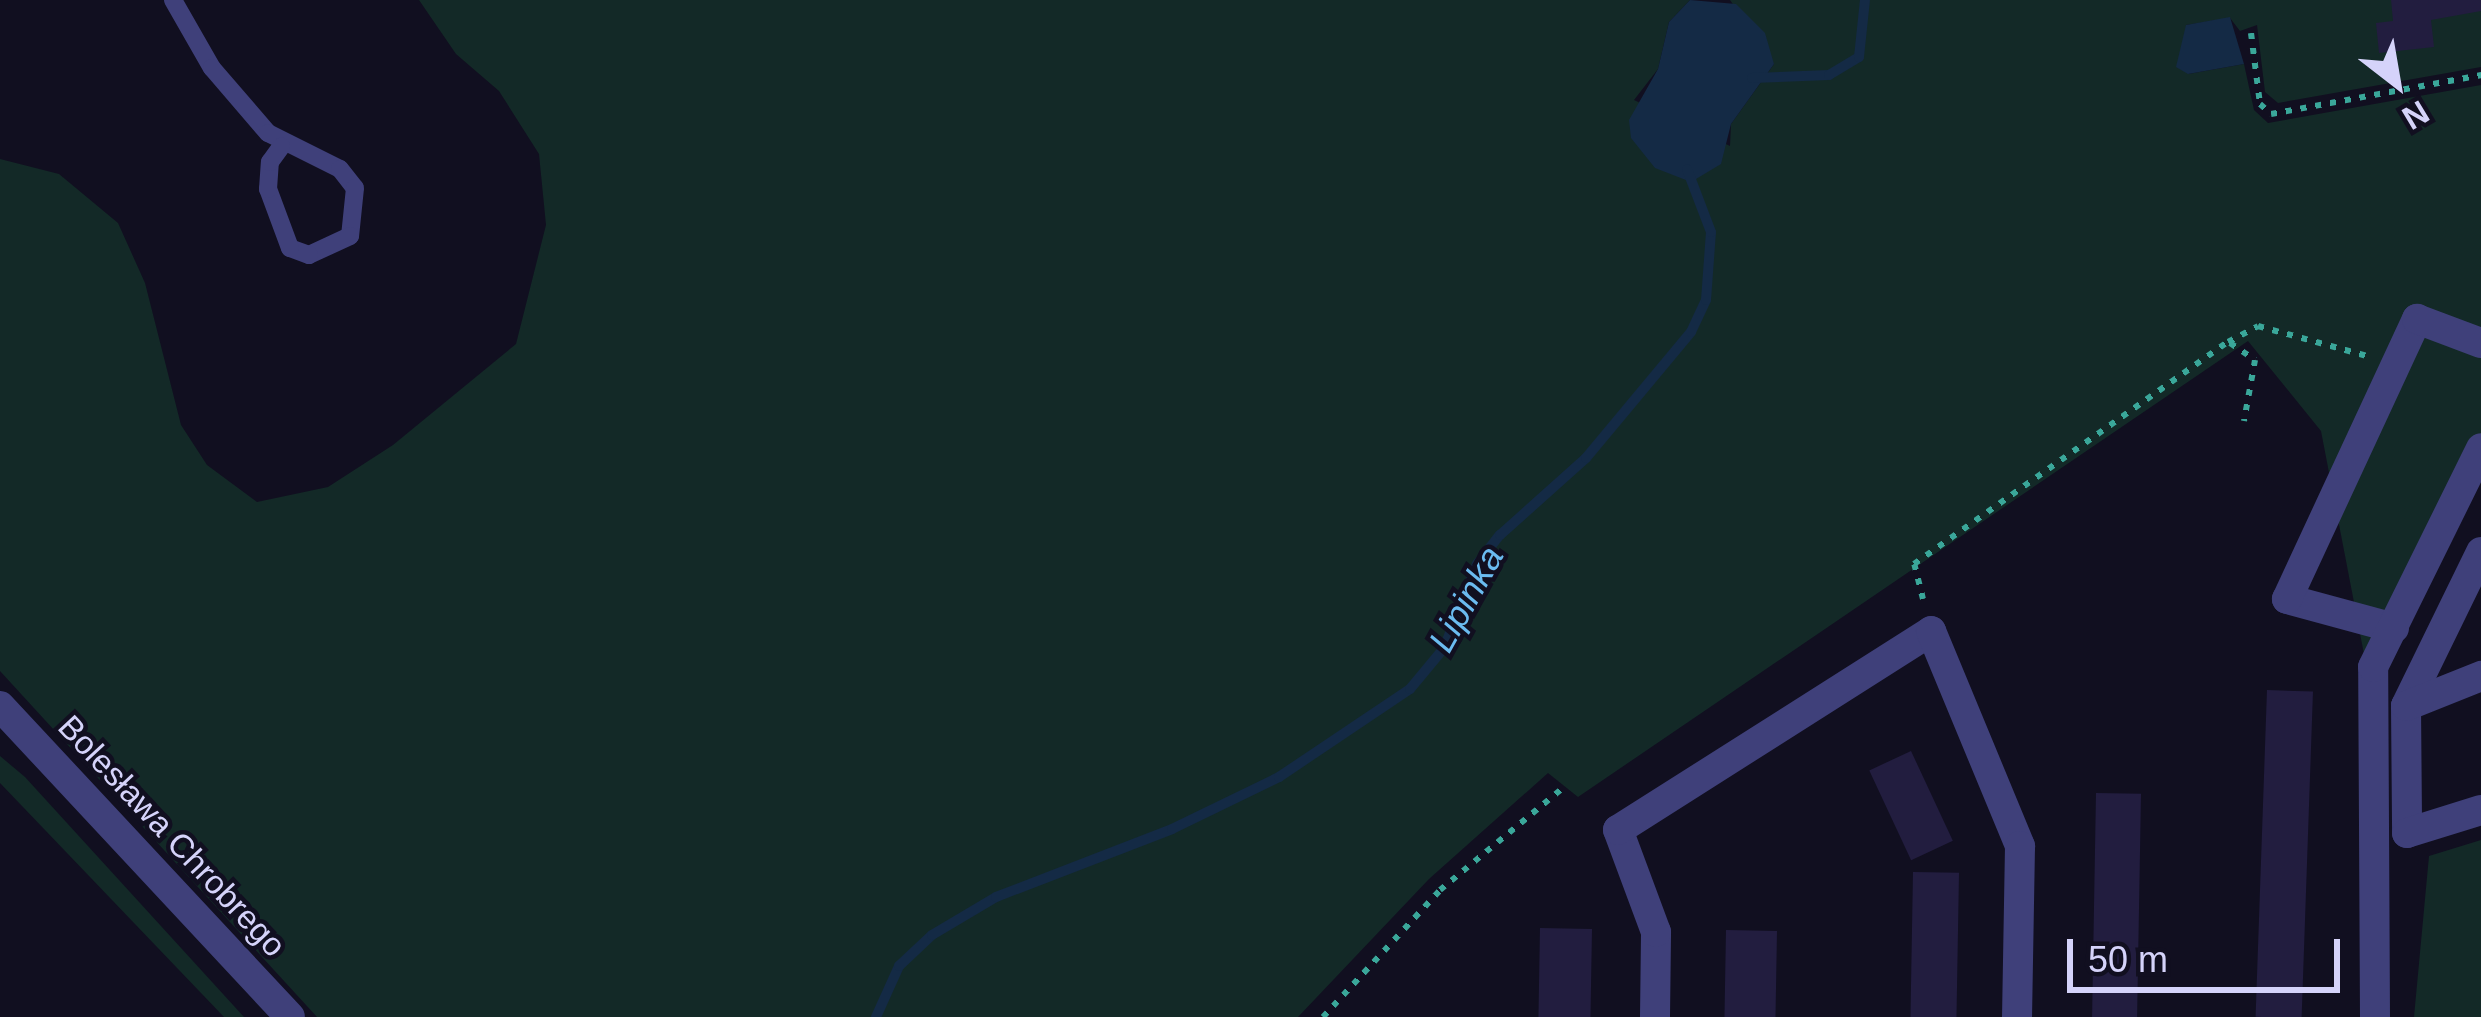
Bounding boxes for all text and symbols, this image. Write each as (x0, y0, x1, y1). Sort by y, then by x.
north arrow (2337, 24, 2457, 144)
text: N (2396, 93, 2436, 137)
water label: Lipinka (1419, 539, 1513, 659)
street label: Bolesława Chrobrego (50, 707, 294, 965)
scale bar (2073, 915, 2346, 989)
text: 50 m (2088, 939, 2168, 980)

